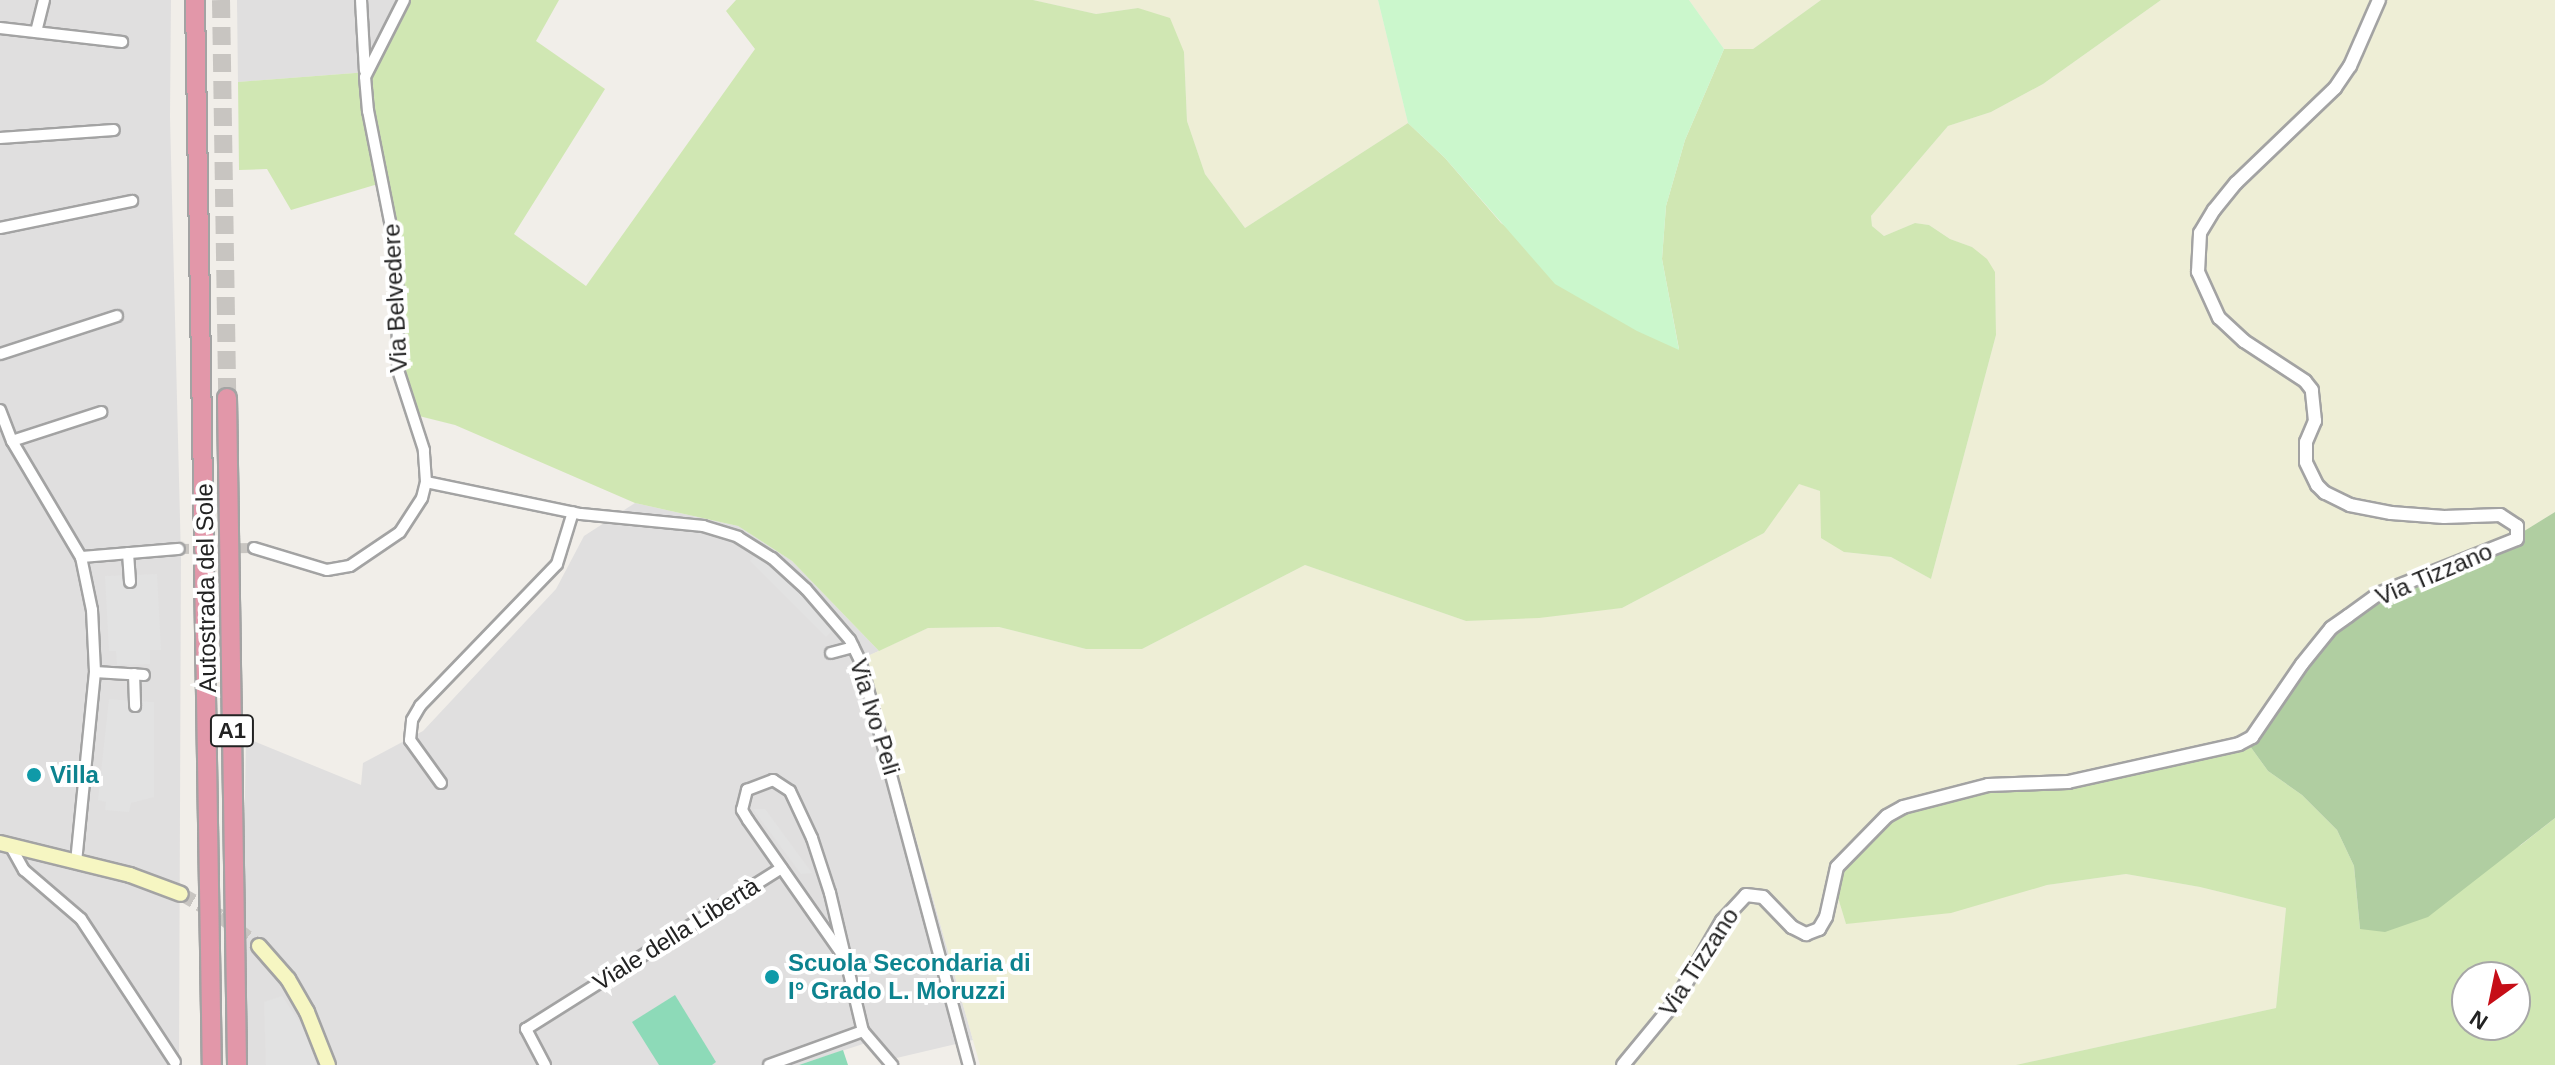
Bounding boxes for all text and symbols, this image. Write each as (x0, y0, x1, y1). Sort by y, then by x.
street label: Via Belvedere (377, 223, 413, 373)
street label: Autostrada del Sole (190, 483, 222, 693)
street label: Via Tizzano (2371, 537, 2497, 611)
street label: Via Ivo Peli (844, 656, 906, 778)
road number: A1 (208, 713, 256, 749)
place label: Villa (50, 761, 99, 789)
marker: Villa (25, 766, 43, 784)
street label: Viale della Libertà (588, 871, 764, 997)
street label: Via Tizzano (1653, 902, 1745, 1022)
place label: Scuola Secondaria di I° Grado L. Moruzzi (788, 949, 1031, 1005)
north arrow (2451, 961, 2531, 1041)
marker: Scuola Secondaria di I° Grado L. Moruzzi (763, 968, 781, 986)
text: N (2465, 1005, 2492, 1035)

